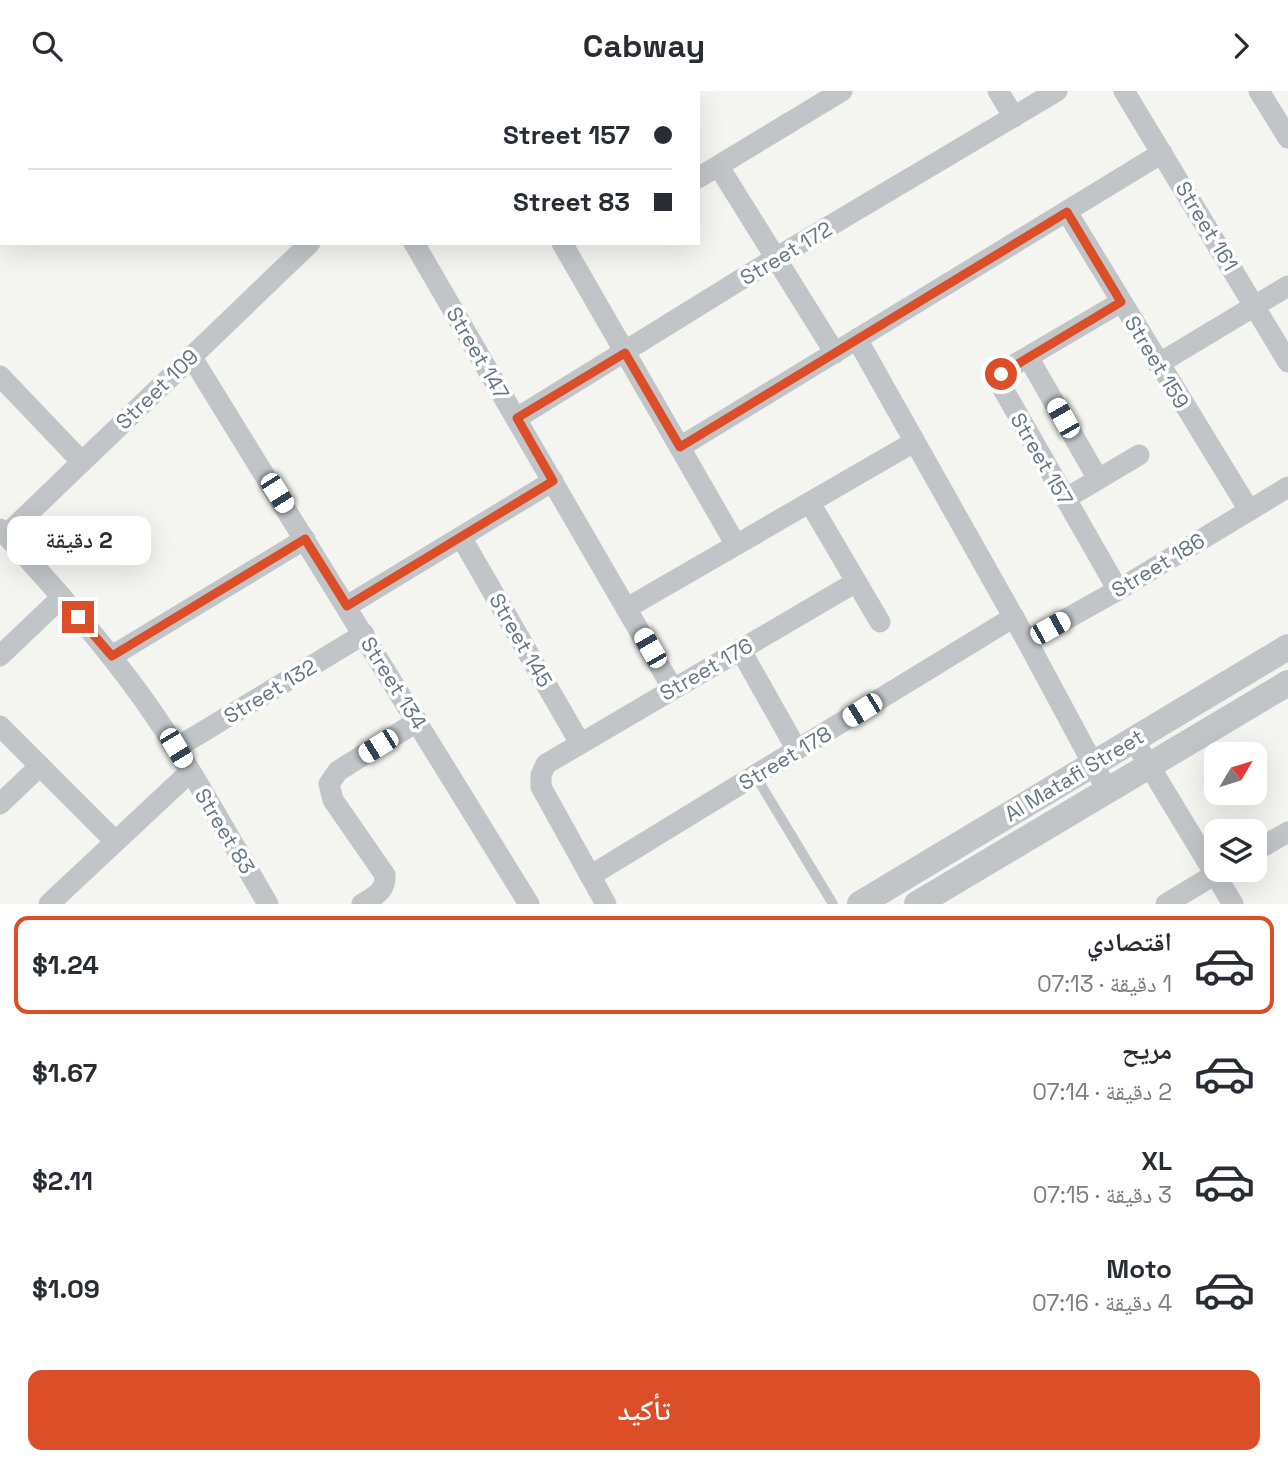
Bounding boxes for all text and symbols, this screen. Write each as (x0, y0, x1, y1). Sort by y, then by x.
text: Cabway (583, 26, 705, 66)
icon: search (28, 27, 66, 65)
icon: forward (1222, 27, 1260, 65)
text: Street 157 (503, 118, 630, 152)
street label: Street 161 (1170, 176, 1244, 276)
text: Street 83 (513, 185, 630, 219)
street label: Street 172 (735, 215, 837, 291)
street label: Street 147 (441, 302, 515, 404)
street label: Street 159 (1119, 311, 1195, 413)
street label: Street 109 (110, 343, 204, 435)
route start (985, 358, 1017, 390)
car (1044, 395, 1083, 441)
street label: Street 157 (1005, 408, 1079, 510)
car (257, 470, 298, 516)
callout: 2 دقيقة (6, 515, 150, 565)
text: 2 دقيقة (45, 525, 113, 555)
street label: Street 186 (1106, 527, 1210, 603)
street label: Street 145 (483, 588, 559, 692)
route end (62, 601, 94, 633)
car (1027, 609, 1074, 647)
car (631, 625, 670, 671)
street label: Street 134 (355, 632, 433, 734)
street label: Street 176 (655, 632, 757, 706)
street label: Street 132 (219, 653, 321, 729)
car (839, 690, 886, 730)
street label: Street 178 (734, 720, 836, 796)
street label: Al Matafi Street (999, 723, 1149, 827)
car (157, 725, 196, 771)
car (355, 726, 402, 766)
north arrow (1204, 742, 1267, 805)
map controls (1204, 742, 1267, 882)
street label: Street 83 (189, 783, 261, 879)
button: layers (1204, 819, 1267, 882)
text: اقتصادي (1087, 925, 1172, 959)
icon: car (1193, 934, 1256, 997)
text: $1.24 (32, 948, 99, 982)
text: 1 دقيقة · 07:13 (1037, 969, 1172, 999)
text: مريح (1122, 1033, 1172, 1067)
icon: car (1193, 1042, 1256, 1105)
text: $1.67 (32, 1056, 97, 1090)
text: 2 دقيقة · 07:14 (1032, 1077, 1172, 1107)
text: XL (1141, 1144, 1172, 1178)
icon: car (1193, 1150, 1256, 1213)
text: $2.11 (32, 1164, 93, 1198)
text: 3 دقيقة · 07:15 (1033, 1180, 1172, 1210)
text: Moto (1106, 1252, 1172, 1286)
icon: car (1193, 1258, 1256, 1321)
text: $1.09 (32, 1272, 100, 1306)
text: 4 دقيقة · 07:16 (1032, 1288, 1172, 1318)
button: تأكيد (28, 1370, 1260, 1450)

